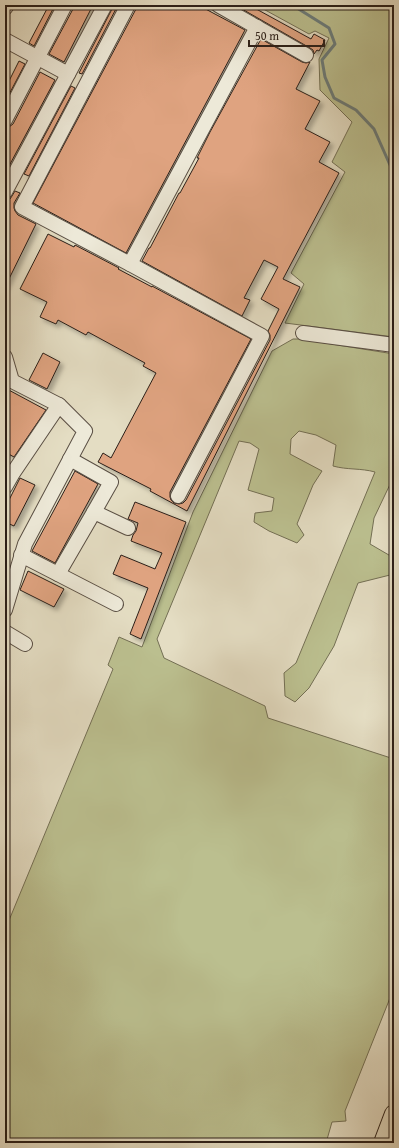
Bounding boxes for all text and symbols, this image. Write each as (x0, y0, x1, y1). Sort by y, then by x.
scale bar (249, 22, 324, 48)
text: 50 m (255, 27, 279, 44)

